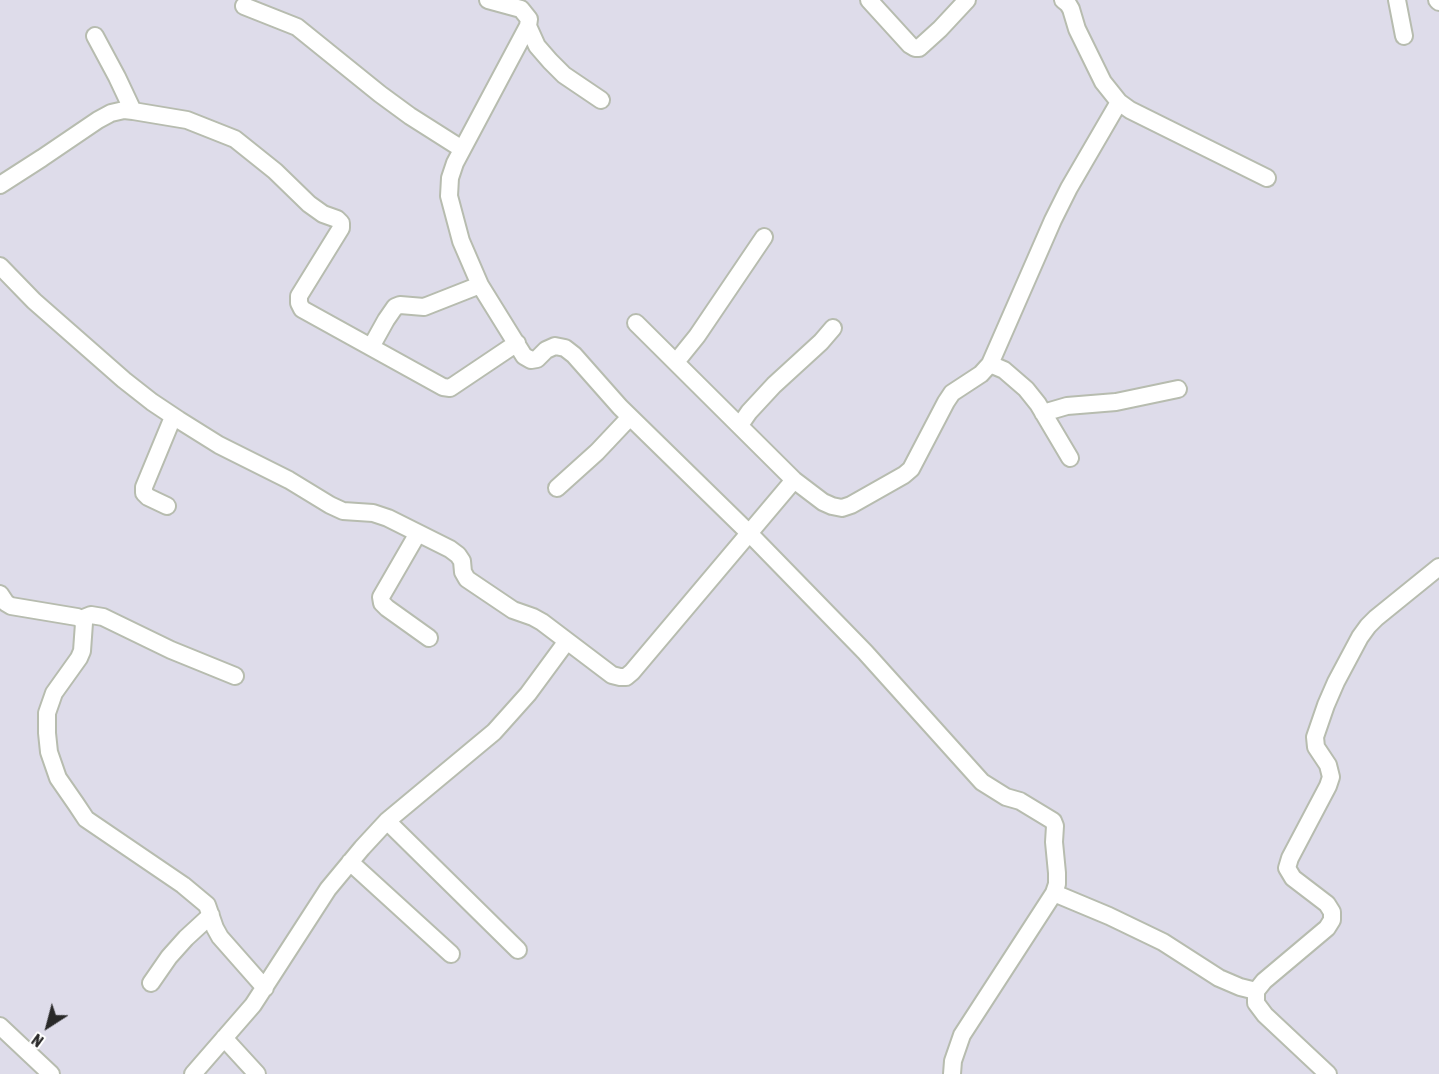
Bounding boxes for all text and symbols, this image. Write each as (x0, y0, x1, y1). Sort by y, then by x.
north arrow (18, 996, 78, 1056)
text: N (28, 1031, 47, 1051)

